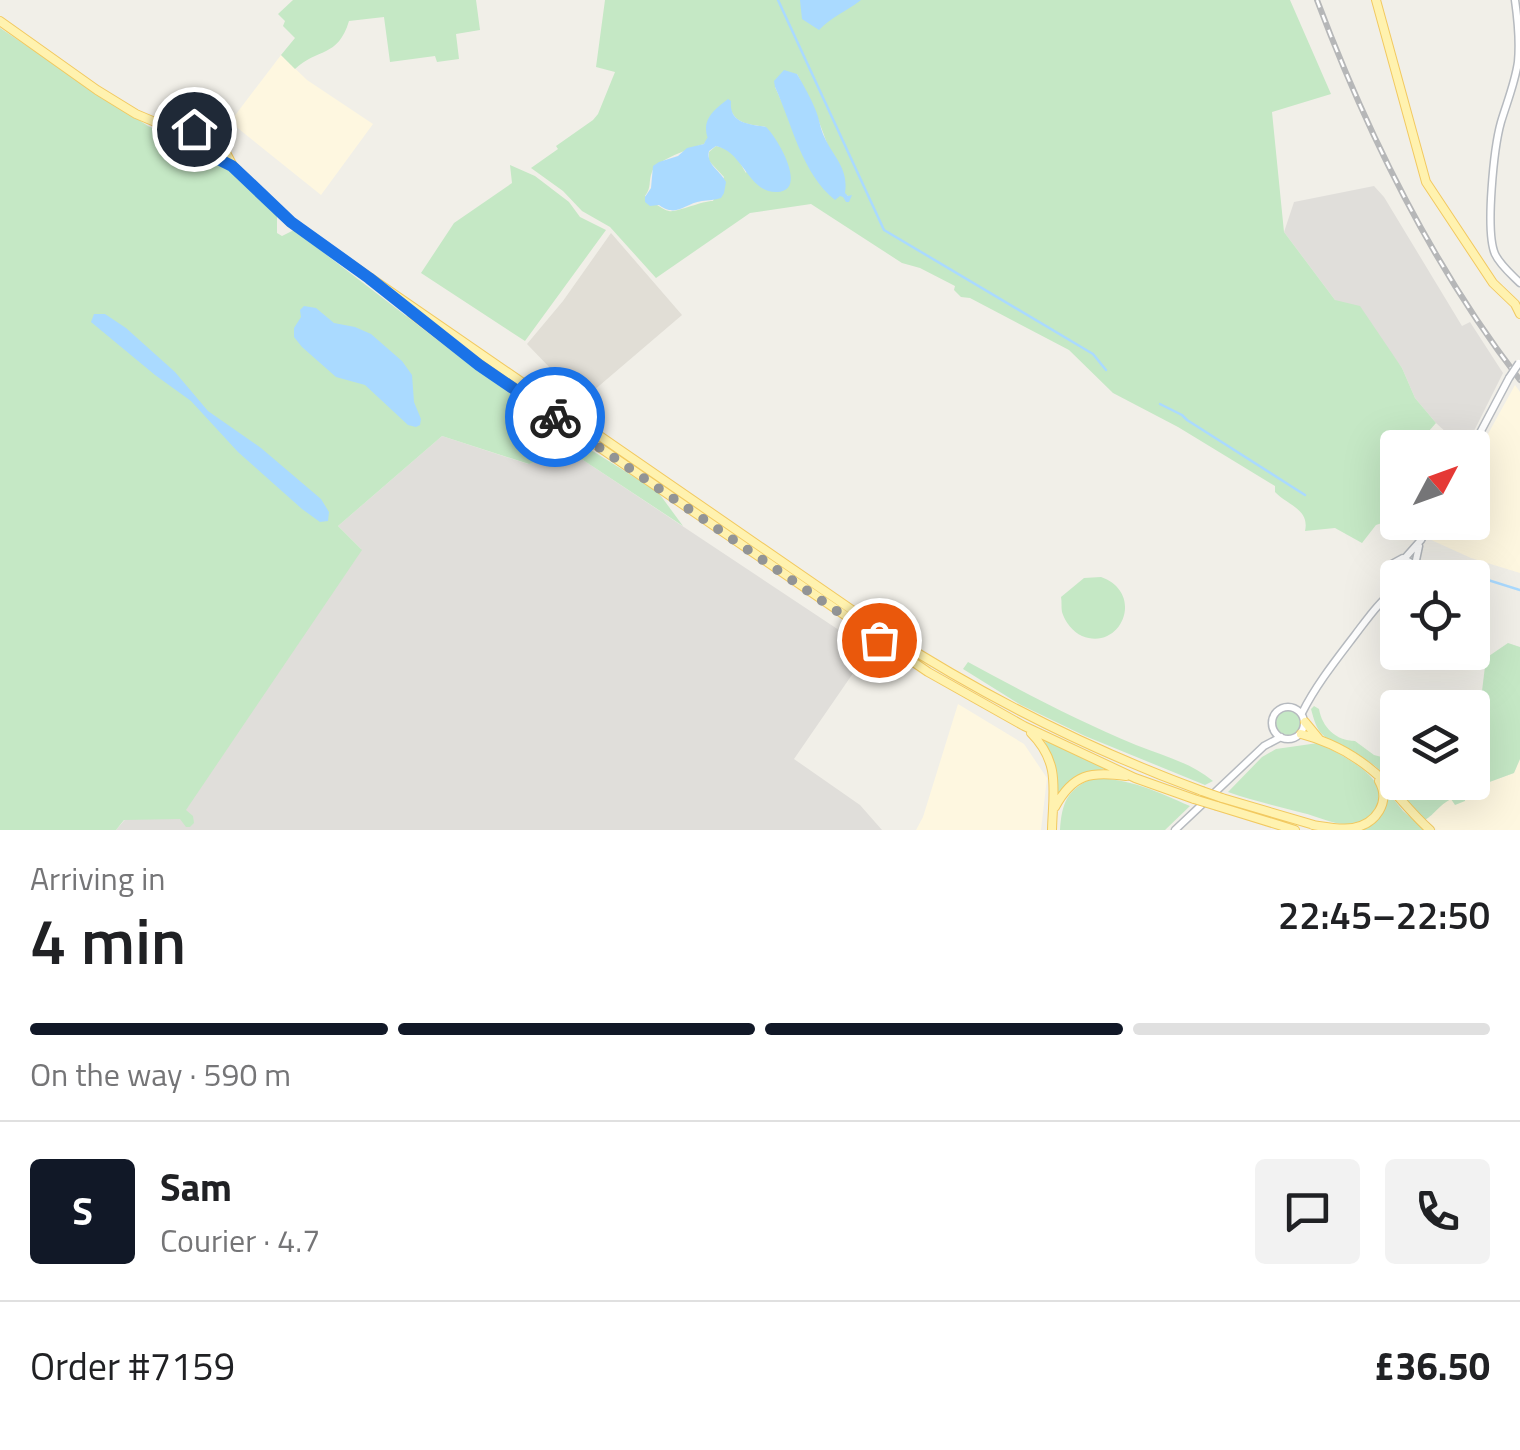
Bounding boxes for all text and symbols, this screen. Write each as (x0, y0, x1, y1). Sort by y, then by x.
pin (152, 87, 237, 172)
icon: home (167, 102, 222, 157)
courier (505, 367, 605, 467)
icon: bike (528, 390, 583, 445)
north arrow (1380, 430, 1490, 540)
map controls (1380, 430, 1490, 800)
button: locate (1380, 560, 1490, 670)
pin (837, 598, 922, 683)
icon: bag (852, 613, 907, 668)
button: layers (1380, 690, 1490, 800)
text: Arriving in (30, 854, 166, 902)
text: 22:45–22:50 (1278, 886, 1490, 944)
text: 4 min (30, 890, 186, 989)
text: On the way · 590 m (30, 1050, 291, 1098)
text: Sam (160, 1158, 232, 1216)
button: chat (1255, 1159, 1360, 1264)
button: phone (1385, 1159, 1490, 1264)
text: S (72, 1182, 93, 1240)
text: Courier · 4.7 (160, 1216, 320, 1264)
text: Order #7159 (30, 1337, 235, 1395)
text: £36.50 (1374, 1337, 1490, 1395)

